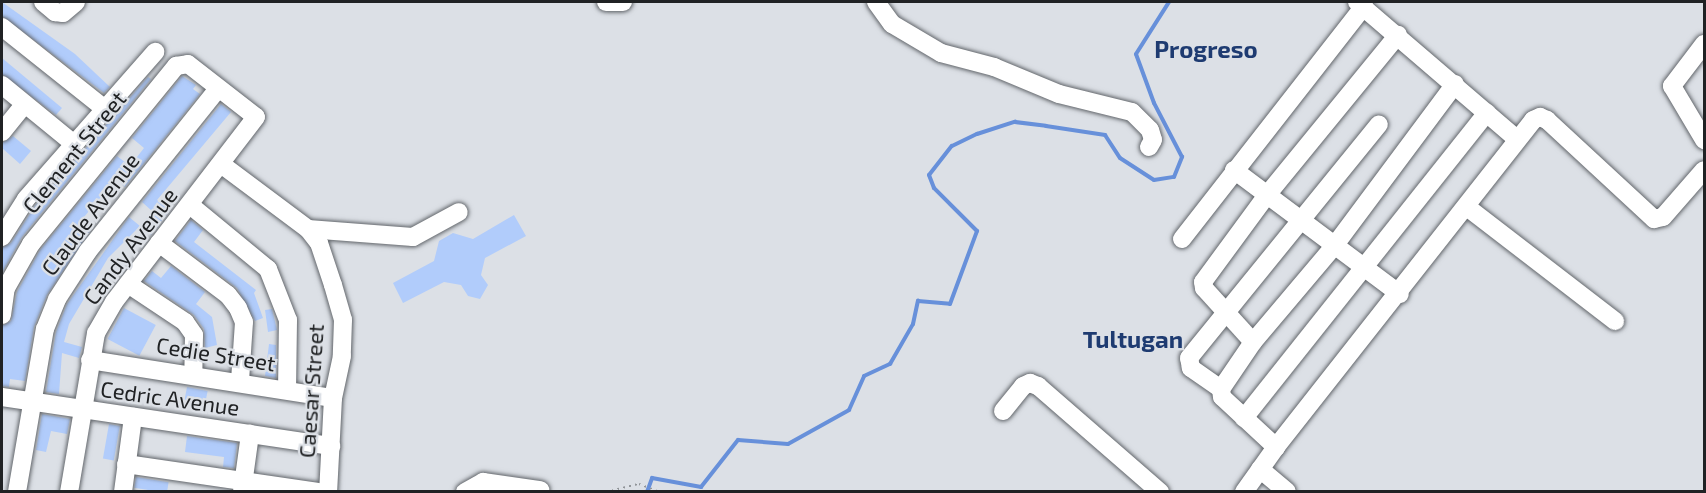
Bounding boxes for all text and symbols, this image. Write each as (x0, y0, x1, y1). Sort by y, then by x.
district label: Progreso (1154, 35, 1258, 63)
street label: Clement Street (17, 86, 131, 218)
street label: Claude Avenue (35, 147, 145, 281)
street label: Candy Avenue (77, 182, 183, 310)
street label: Caesar Street (293, 323, 329, 459)
district label: Tultugan (1083, 325, 1183, 353)
street label: Cedie Street (155, 332, 277, 376)
street label: Cedric Avenue (99, 375, 241, 421)

